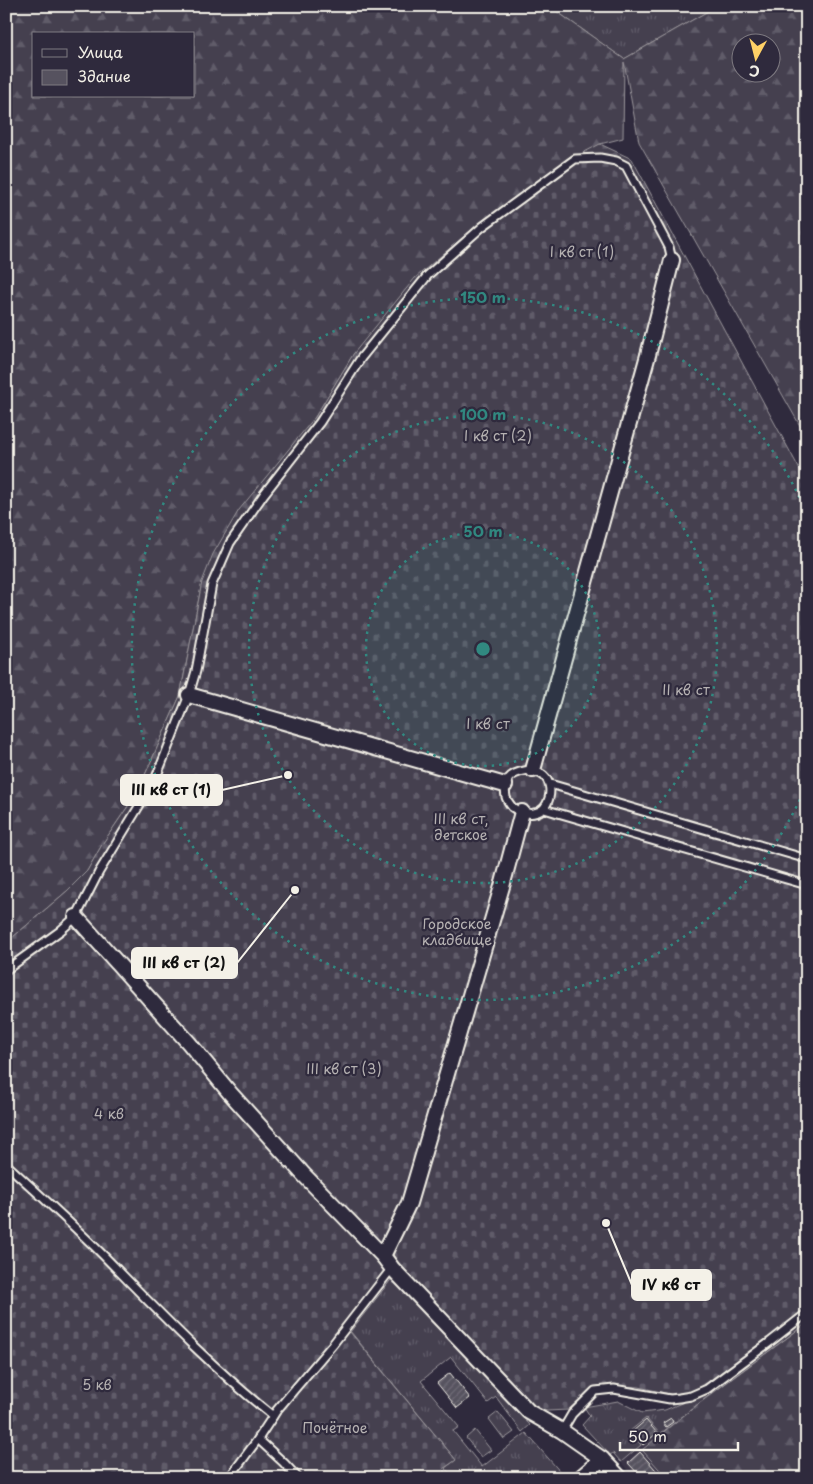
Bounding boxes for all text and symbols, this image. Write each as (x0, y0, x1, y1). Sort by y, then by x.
legend (32, 32, 195, 98)
north arrow (730, 32, 780, 82)
text: Улица (78, 40, 123, 63)
text: С (748, 60, 761, 82)
text: Здание (78, 64, 131, 87)
park label: I кв ст (1) (550, 241, 614, 262)
text: 150 m (460, 285, 506, 308)
text: 100 m (460, 402, 506, 425)
park label: I кв ст (2) (464, 425, 532, 446)
text: 50 m (464, 519, 502, 542)
centre of rings (474, 640, 492, 658)
park label: II кв ст (662, 679, 710, 700)
park label: I кв ст (466, 713, 510, 734)
callout: III кв ст (1) (121, 775, 222, 805)
text: III кв ст (1) (131, 777, 211, 800)
park label: III кв ст, детское (433, 808, 489, 845)
park label: Городское кладбище (422, 913, 492, 950)
callout: III кв ст (2) (132, 948, 237, 978)
text: III кв ст (2) (142, 950, 226, 973)
park label: III кв ст (3) (306, 1058, 382, 1079)
park label: 4 кв (94, 1103, 124, 1124)
callout: IV кв ст (632, 1270, 711, 1300)
text: IV кв ст (642, 1272, 702, 1295)
park label: 5 кв (82, 1374, 112, 1395)
park label: Почётное (302, 1417, 368, 1438)
scale bar (620, 1419, 738, 1451)
text: 50 m (628, 1424, 667, 1447)

